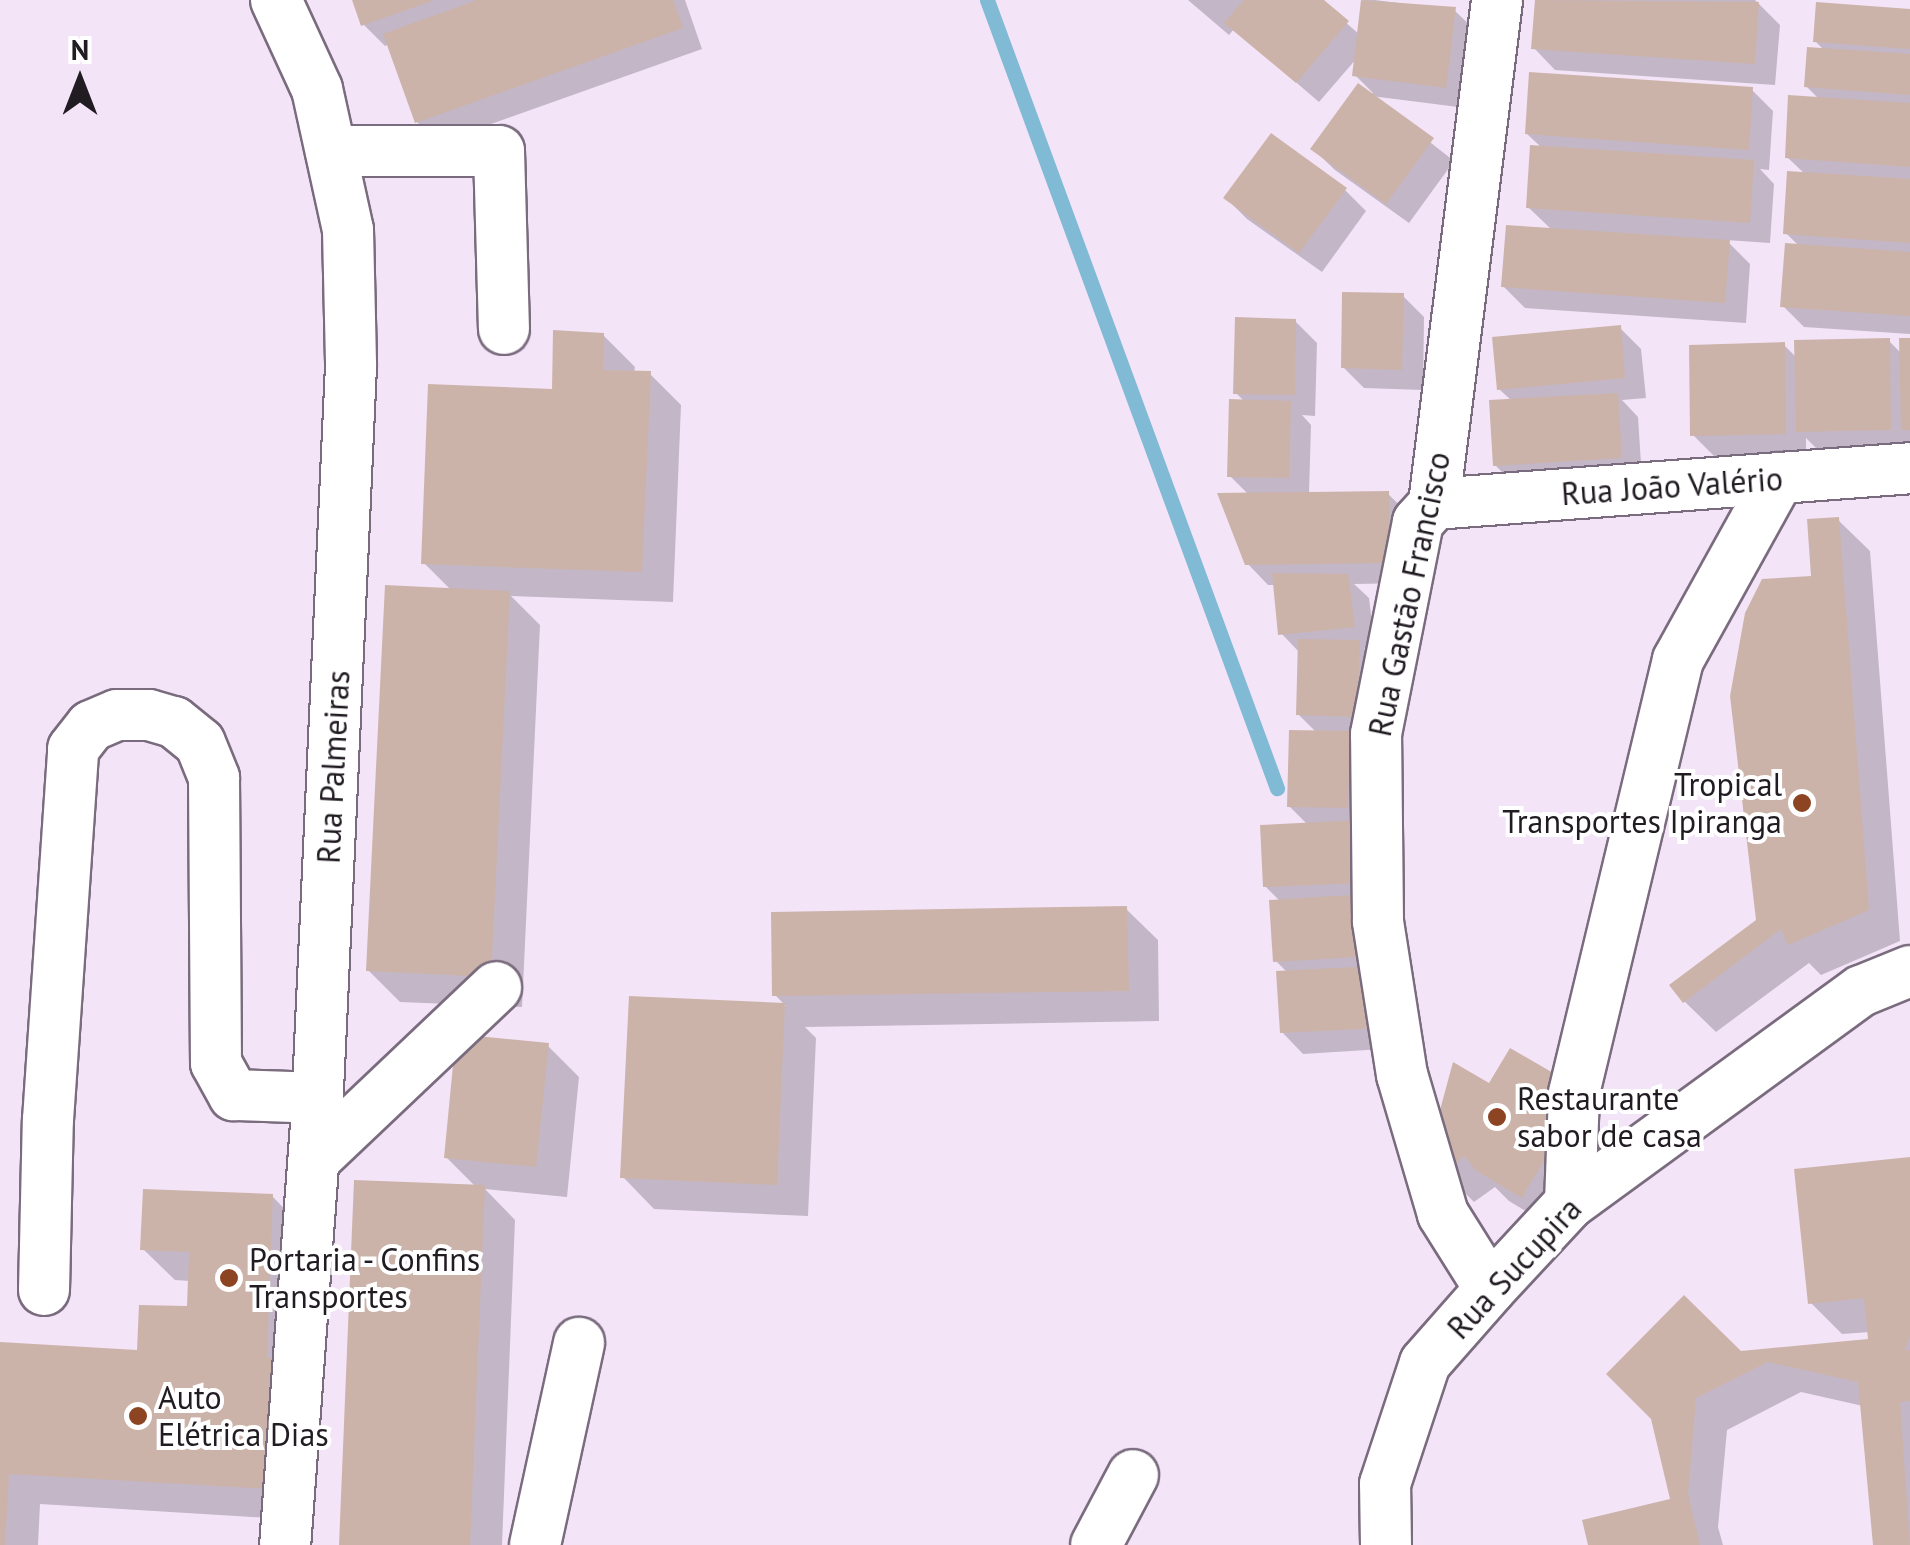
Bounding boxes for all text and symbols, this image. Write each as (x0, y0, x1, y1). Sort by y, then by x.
north arrow (30, 30, 130, 130)
text: N (71, 31, 89, 68)
street label: Rua Gastão Francisco (1360, 448, 1458, 740)
street label: Rua João Valério (1559, 459, 1785, 513)
street label: Rua Palmeiras (309, 669, 357, 865)
place label: Tropical Transportes Ipiranga (1502, 766, 1782, 841)
marker: Tropical Transportes Ipiranga (1791, 792, 1813, 814)
place label: Restaurante sabor de casa (1517, 1080, 1702, 1155)
marker: Restaurante sabor de casa (1486, 1106, 1508, 1128)
street label: Rua Sucupira (1439, 1189, 1589, 1347)
place label: Portaria - Confins Transportes (249, 1241, 485, 1316)
marker: Portaria - Confins Transportes (218, 1267, 240, 1289)
place label: Auto Elétrica Dias (158, 1379, 329, 1454)
marker: Auto Elétrica Dias (127, 1405, 149, 1427)

